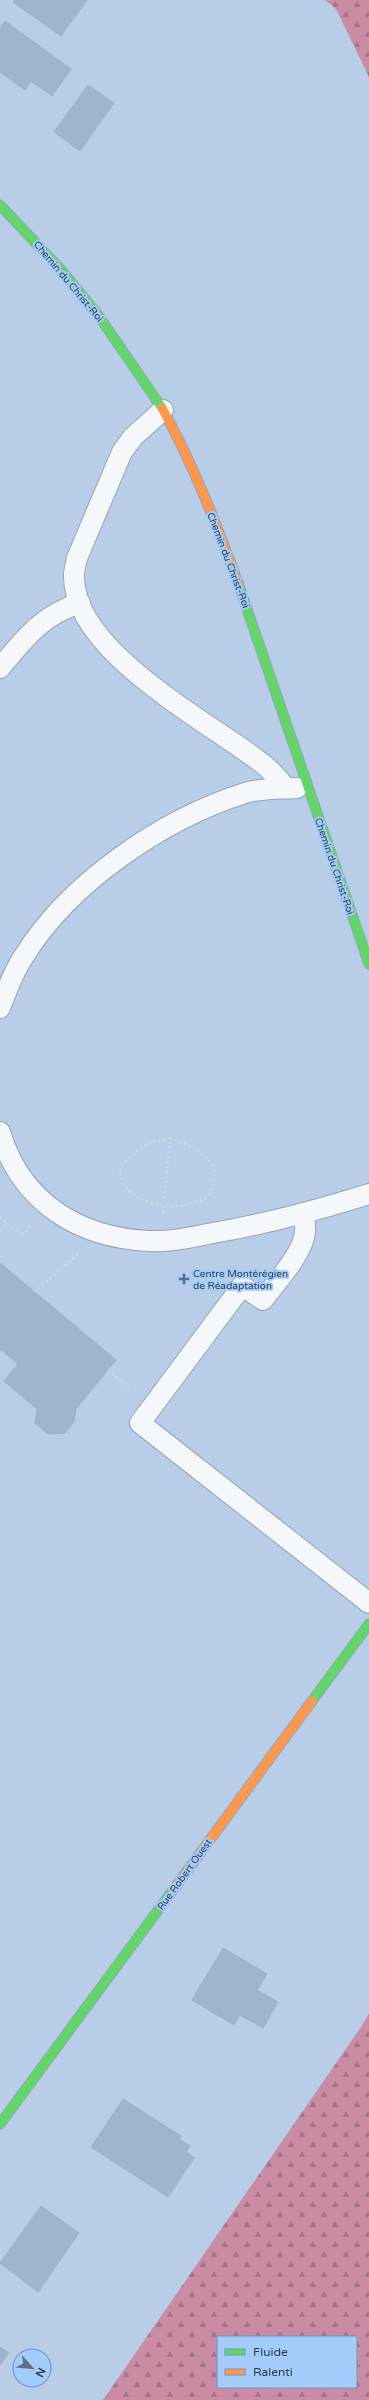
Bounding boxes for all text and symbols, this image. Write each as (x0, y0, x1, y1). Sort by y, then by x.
street label: Chemin du Christ-Roi (31, 239, 106, 324)
street label: Chemin du Christ-Roi (204, 511, 252, 610)
street label: Chemin du Christ-Roi (312, 816, 356, 916)
place label: Centre Montérégien de Réadaptation (193, 1268, 288, 1292)
marker: Centre Montérégien de Réadaptation (178, 1273, 190, 1285)
street label: Rue Robert Ouest (155, 1836, 215, 1913)
legend (217, 2336, 357, 2388)
text: Fluide (253, 2345, 288, 2359)
north arrow (12, 2348, 52, 2388)
text: N (33, 2365, 48, 2379)
text: Ralenti (253, 2365, 293, 2379)

